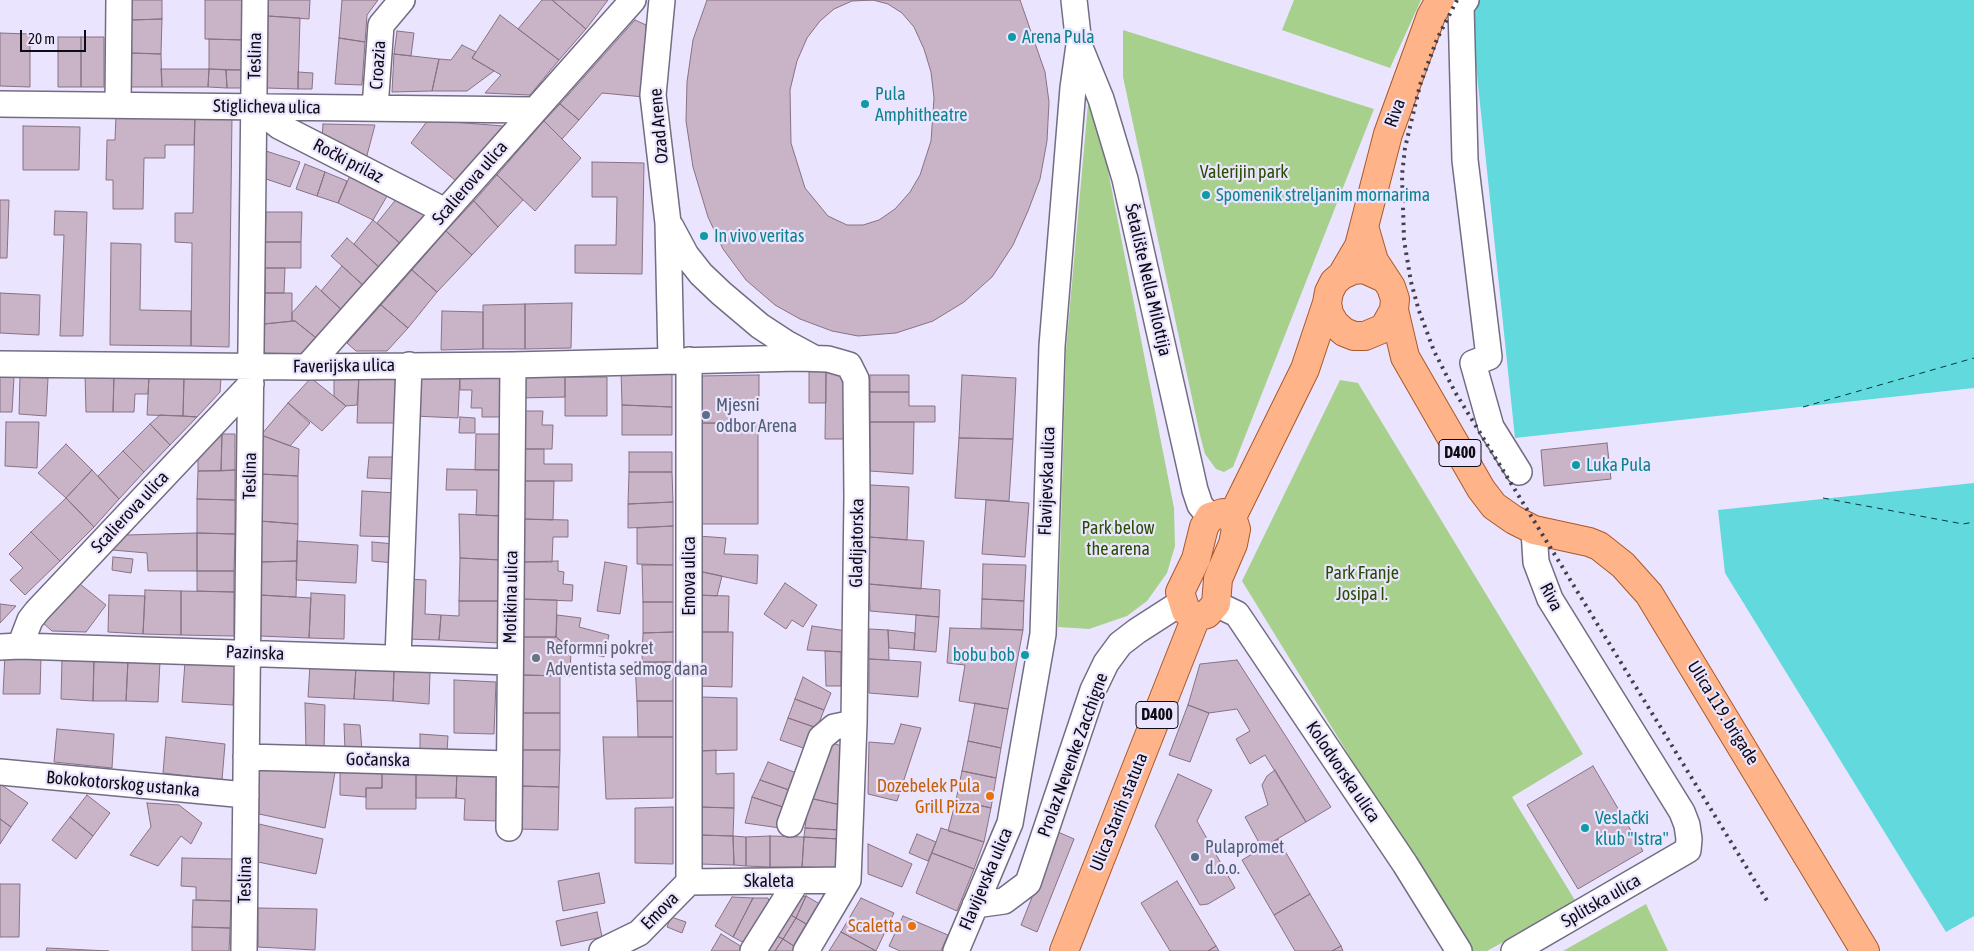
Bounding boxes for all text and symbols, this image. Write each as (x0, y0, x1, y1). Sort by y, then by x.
scale bar (22, 20, 89, 52)
place label: Arena Pula (1022, 26, 1095, 48)
text: 20 m (28, 30, 55, 47)
marker: Arena Pula (1006, 31, 1018, 43)
street label: Teslina (244, 32, 266, 80)
street label: Croazia (366, 40, 390, 90)
place label: Pula Amphitheatre (875, 83, 967, 126)
street label: Ozad Arene (645, 87, 673, 165)
street label: Stiglicheva ulica (213, 95, 321, 119)
street label: Riva (1380, 96, 1410, 130)
marker: Pula Amphitheatre (859, 98, 871, 110)
street label: Ročki prilaz (309, 134, 387, 188)
street label: Scalierova ulica (428, 137, 512, 229)
park label: Valerijin park (1200, 161, 1288, 183)
place label: Spomenik streljanim mornarima (1216, 184, 1430, 206)
marker: Spomenik streljanim mornarima (1200, 189, 1212, 201)
street label: Šetalište Nella Milottija (1120, 202, 1176, 358)
place label: In vivo veritas (714, 225, 804, 247)
marker: In vivo veritas (698, 230, 710, 242)
street label: Faverijska ulica (293, 354, 395, 378)
place label: Mjesni odbor Arena (716, 394, 797, 436)
marker: Mjesni odbor Arena (700, 409, 712, 421)
street label: Flavijevska ulica (1034, 426, 1060, 536)
road number: D400 (1439, 439, 1481, 466)
street label: Teslina (239, 452, 261, 500)
place label: Luka Pula (1586, 454, 1651, 476)
marker: Luka Pula (1570, 459, 1582, 471)
street label: Scalierova ulica (87, 467, 173, 557)
street label: Gladijatorska (845, 498, 869, 588)
park label: Park below the arena (1082, 517, 1154, 560)
street label: Emova ulica (678, 536, 700, 616)
street label: Motikina ulica (499, 550, 523, 644)
park label: Park Franje Josipa I. (1325, 562, 1399, 604)
street label: Riva (1535, 579, 1567, 615)
place label: Reformni pokret Adventista sedmog dana (546, 637, 708, 680)
street label: Pazinska (225, 641, 285, 665)
place label: bobu bob (953, 644, 1015, 666)
marker: bobu bob (1019, 649, 1031, 661)
marker: Reformni pokret Adventista sedmog dana (530, 652, 542, 664)
street label: Ulica 119. brigade (1682, 657, 1764, 769)
street label: Prolaz Nevenke Zacchigne (1033, 670, 1113, 840)
road number: D400 (1136, 702, 1178, 728)
street label: Kolodvorska ulica (1301, 717, 1385, 827)
street label: Gočanska (346, 749, 410, 771)
street label: Ulica Starih statuta (1085, 749, 1153, 875)
street label: Bokokotorskog ustanka (45, 767, 201, 801)
place label: Dozebelek Pula Grill Pizza (877, 775, 980, 818)
marker: Dozebelek Pula Grill Pizza (984, 790, 996, 802)
place label: Veslački klub "Istra" (1595, 807, 1669, 850)
marker: Veslački klub "Istra" (1579, 822, 1591, 834)
street label: Flavijevska ulica (955, 825, 1017, 933)
place label: Pulapromet d.o.o. (1205, 836, 1284, 879)
marker: Pulapromet d.o.o. (1189, 851, 1201, 863)
street label: Teslina (234, 856, 256, 904)
street label: Skaleta (744, 870, 794, 892)
street label: Splitska ulica (1558, 870, 1644, 932)
street label: Emova (637, 888, 683, 934)
place label: Scaletta (848, 915, 902, 937)
marker: Scaletta (906, 920, 918, 932)

